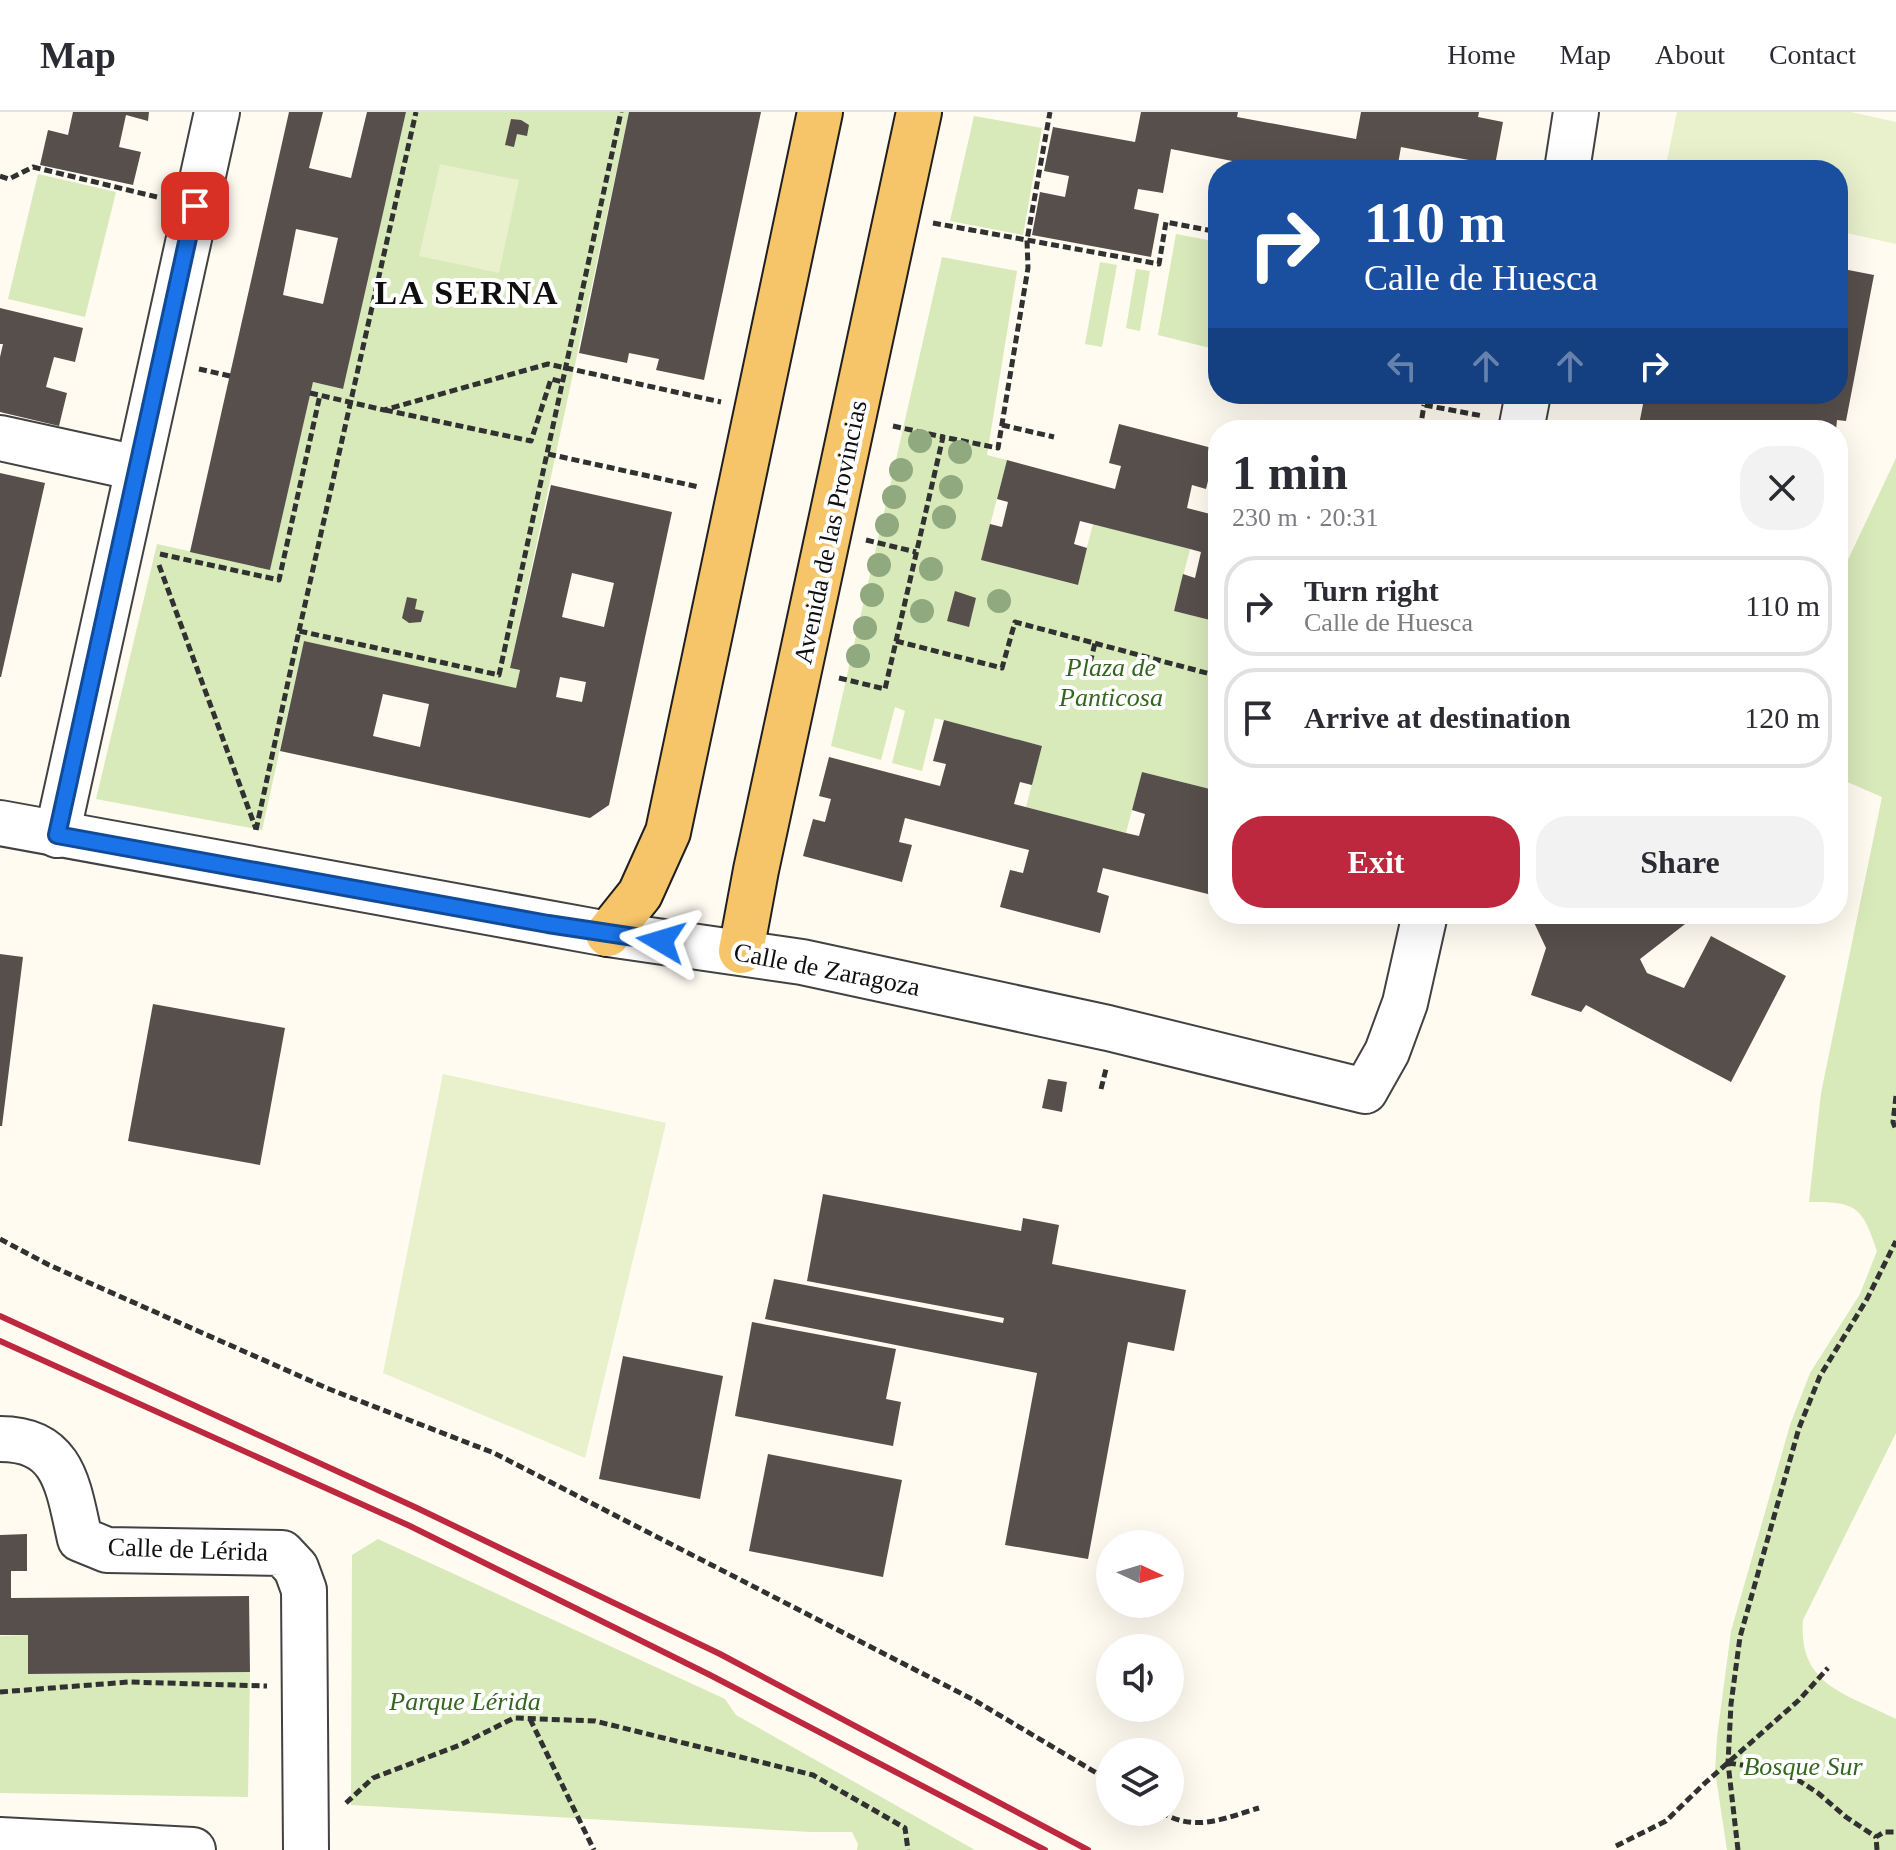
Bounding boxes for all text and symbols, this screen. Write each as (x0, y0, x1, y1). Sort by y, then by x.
text: Map (40, 34, 116, 76)
text: Home (1447, 39, 1516, 70)
text: Map (1560, 39, 1611, 70)
text: About (1655, 39, 1725, 70)
text: Contact (1769, 39, 1856, 70)
pin (161, 172, 229, 240)
icon: arrive (173, 184, 217, 228)
icon: right (1232, 192, 1336, 296)
text: 110 m (1364, 192, 1506, 254)
text: Calle de Huesca (1364, 258, 1598, 298)
district label: LA SERNA (374, 274, 560, 311)
icon: left (1380, 344, 1424, 388)
icon: ahead (1464, 344, 1508, 388)
icon: ahead (1548, 344, 1592, 388)
icon: right (1632, 344, 1676, 388)
street label: Avenida de las Provincias (788, 398, 873, 667)
text: 1 min (1232, 446, 1348, 499)
button: close (1740, 446, 1824, 530)
text: 230 m · 20:31 (1232, 503, 1379, 532)
text: Turn right (1304, 574, 1439, 607)
icon: right (1236, 584, 1280, 628)
text: 110 m (1745, 589, 1820, 622)
text: Calle de Huesca (1304, 608, 1473, 637)
park label: Plaza de Panticosa (1058, 653, 1163, 712)
icon: arrive (1236, 696, 1280, 740)
text: Arrive at destination (1304, 701, 1571, 734)
text: 120 m (1744, 701, 1820, 734)
button: Exit (1232, 816, 1520, 908)
button: Share (1536, 816, 1824, 908)
position arrow (619, 899, 703, 983)
street label: Calle de Zaragoza (731, 937, 923, 1002)
north arrow (1096, 1530, 1184, 1618)
map controls (1096, 1530, 1184, 1826)
street label: Calle de Lérida (107, 1532, 269, 1567)
button: sound (1096, 1634, 1184, 1722)
park label: Parque Lérida (388, 1687, 541, 1716)
button: layers (1096, 1738, 1184, 1826)
park label: Bosque Sur (1743, 1752, 1863, 1781)

